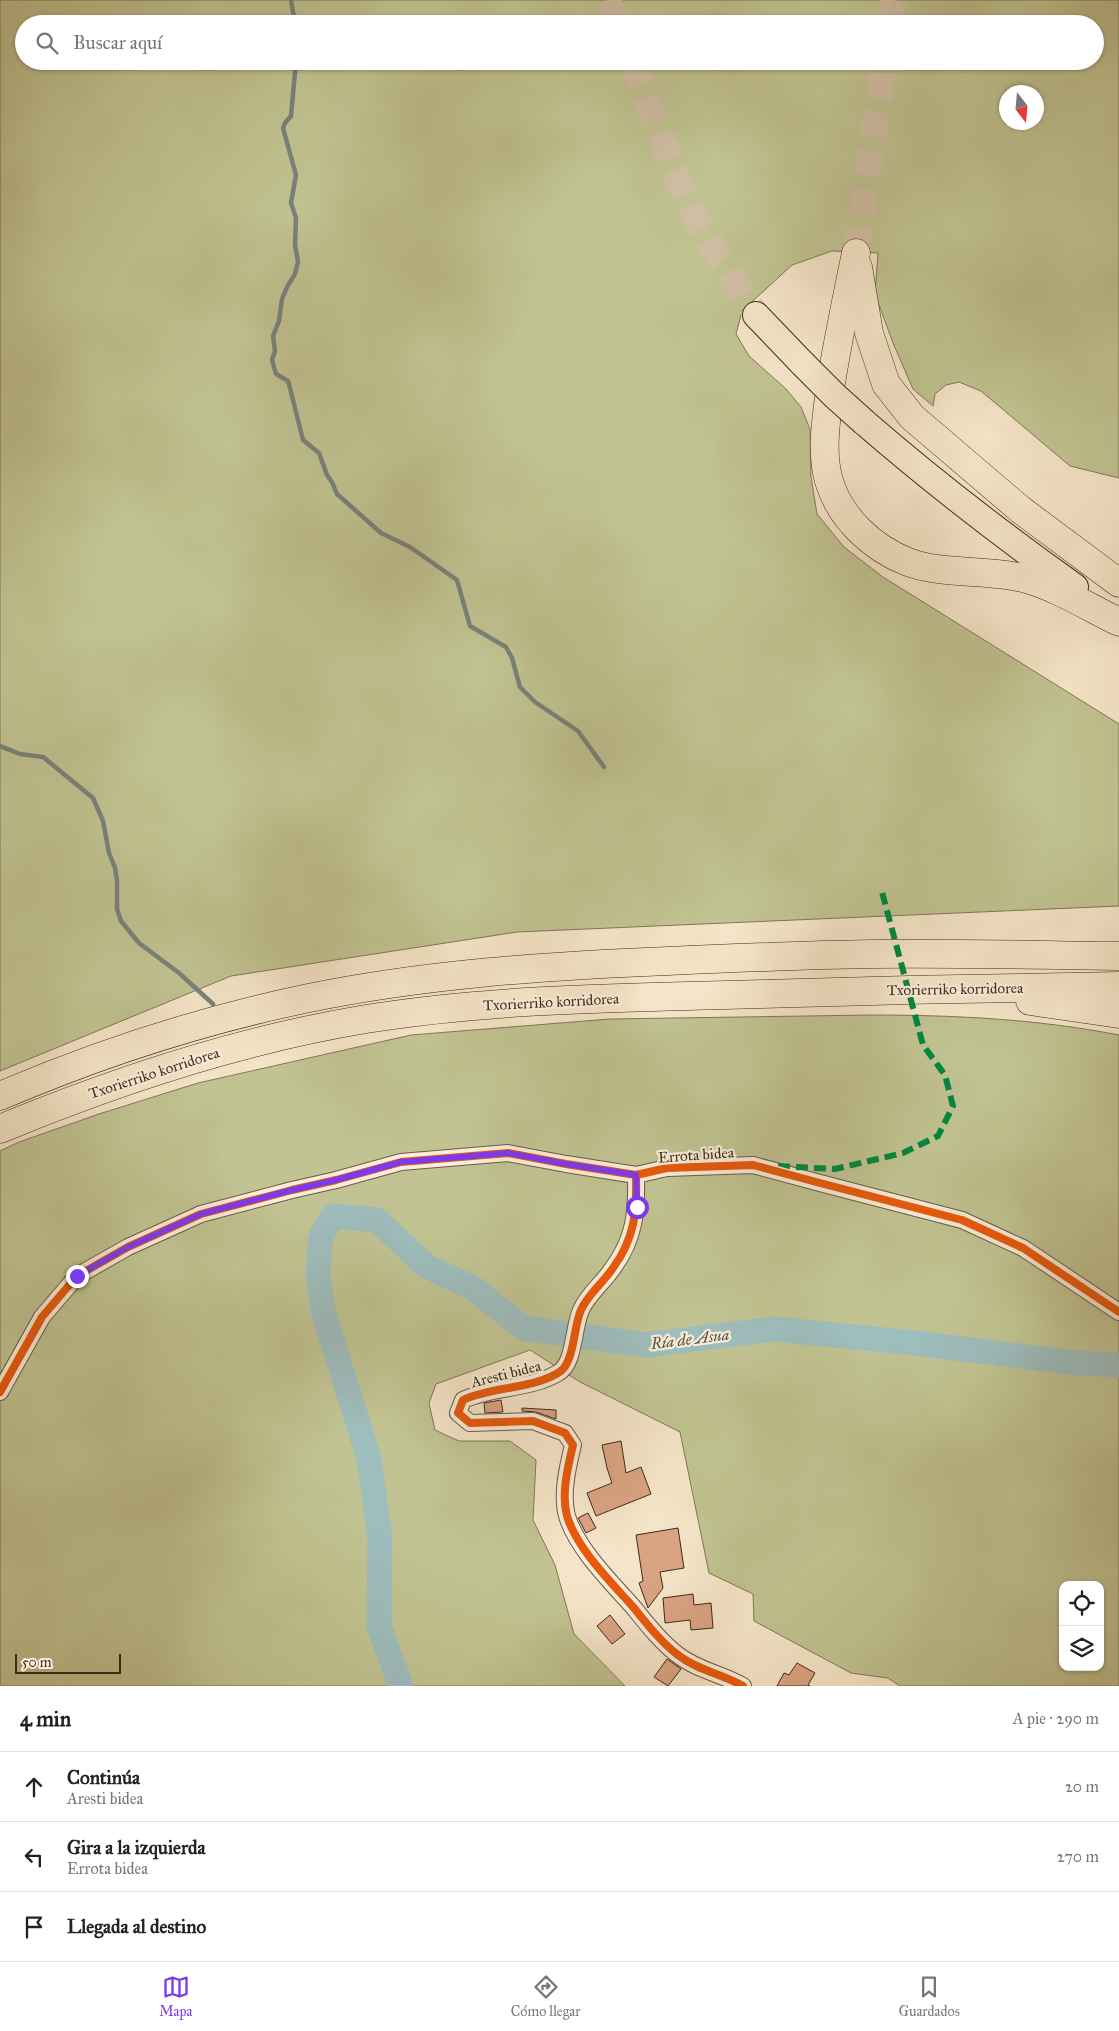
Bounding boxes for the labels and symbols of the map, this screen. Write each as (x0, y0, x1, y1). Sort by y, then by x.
north arrow (999, 85, 1044, 130)
street label: Txorierriko korridorea (887, 979, 1024, 999)
street label: Txorierriko korridorea (482, 989, 620, 1015)
street label: Txorierriko korridorea (86, 1043, 222, 1103)
street label: Errota bidea (658, 1143, 735, 1167)
route start (626, 1196, 649, 1219)
route end (66, 1265, 89, 1288)
water label: Ría de Asua (649, 1325, 731, 1353)
street label: Aresti bidea (468, 1356, 543, 1392)
scale bar (15, 1651, 121, 1674)

